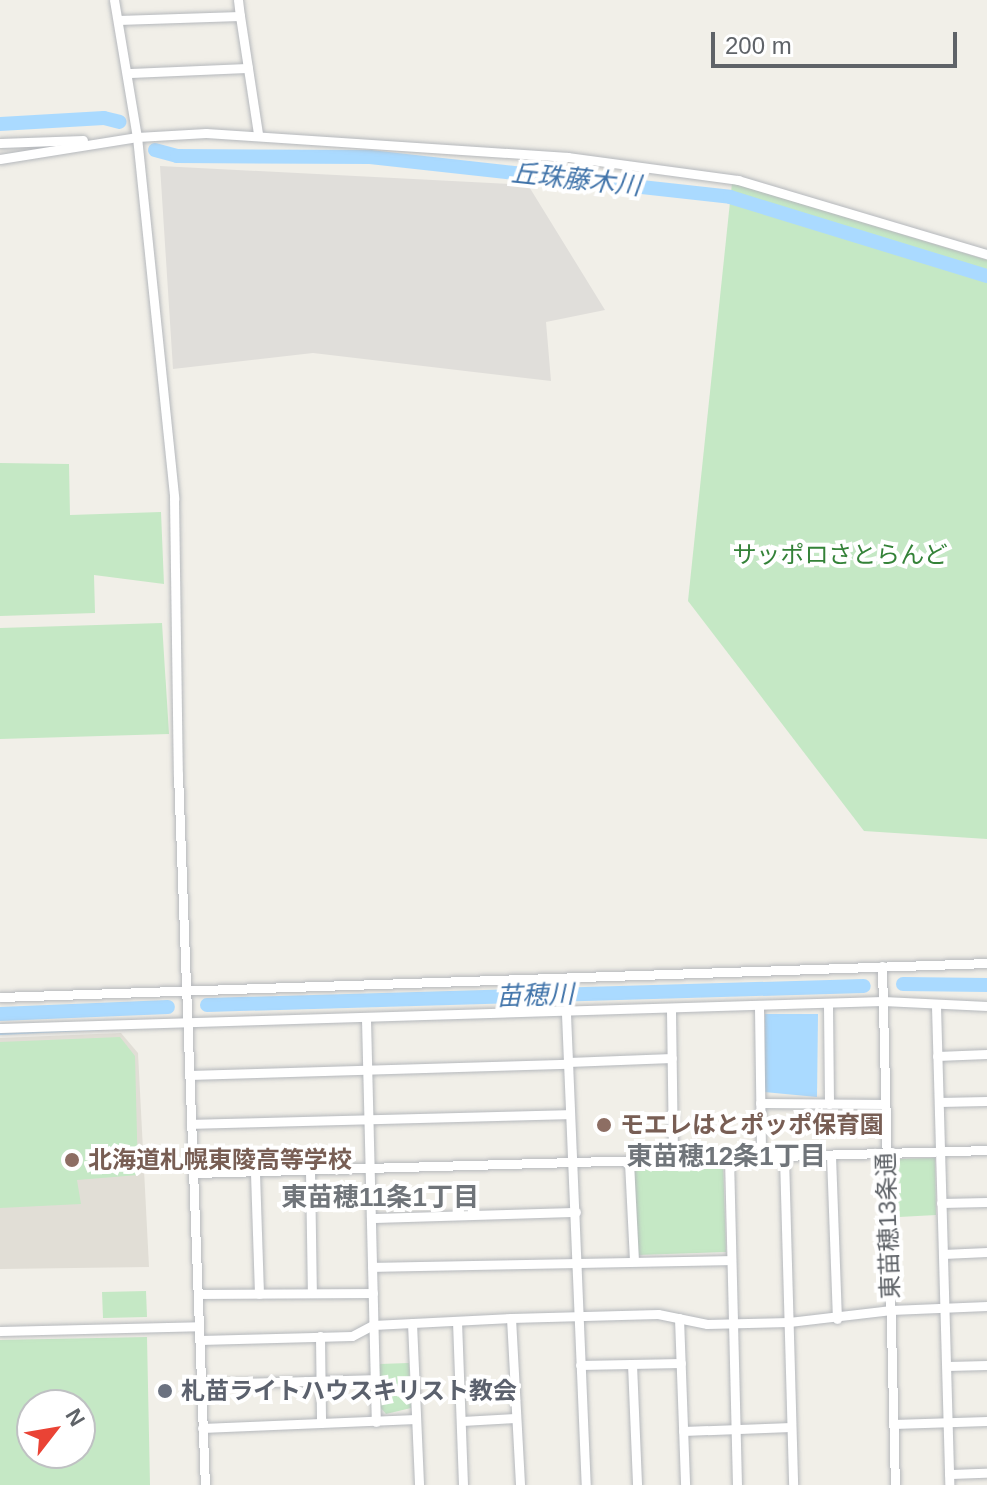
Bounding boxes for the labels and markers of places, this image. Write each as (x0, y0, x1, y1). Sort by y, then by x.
place label: モエレはとポッポ保育園 (620, 1111, 884, 1139)
marker: モエレはとポッポ保育園 (595, 1116, 613, 1134)
place label: 北海道札幌東陵高等学校 (88, 1146, 352, 1174)
marker: 北海道札幌東陵高等学校 (63, 1151, 81, 1169)
place label: 札苗ライトハウスキリスト教会 (181, 1377, 517, 1405)
marker: 札苗ライトハウスキリスト教会 (156, 1382, 174, 1400)

